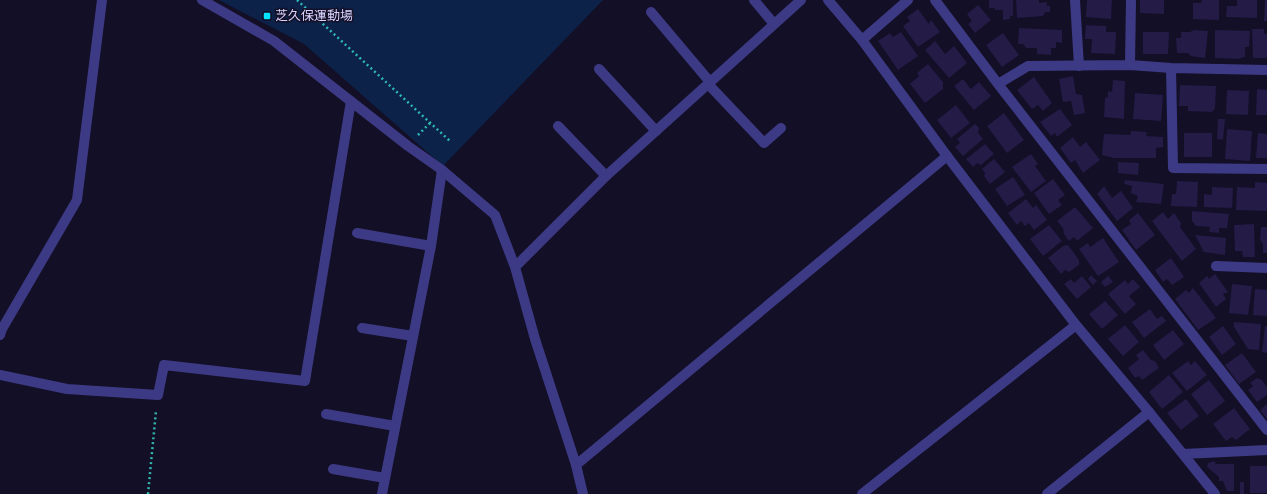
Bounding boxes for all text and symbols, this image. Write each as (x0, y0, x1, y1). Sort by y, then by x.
place label: 芝久保運動場 (275, 8, 353, 24)
marker: 芝久保運動場 (262, 11, 272, 21)

